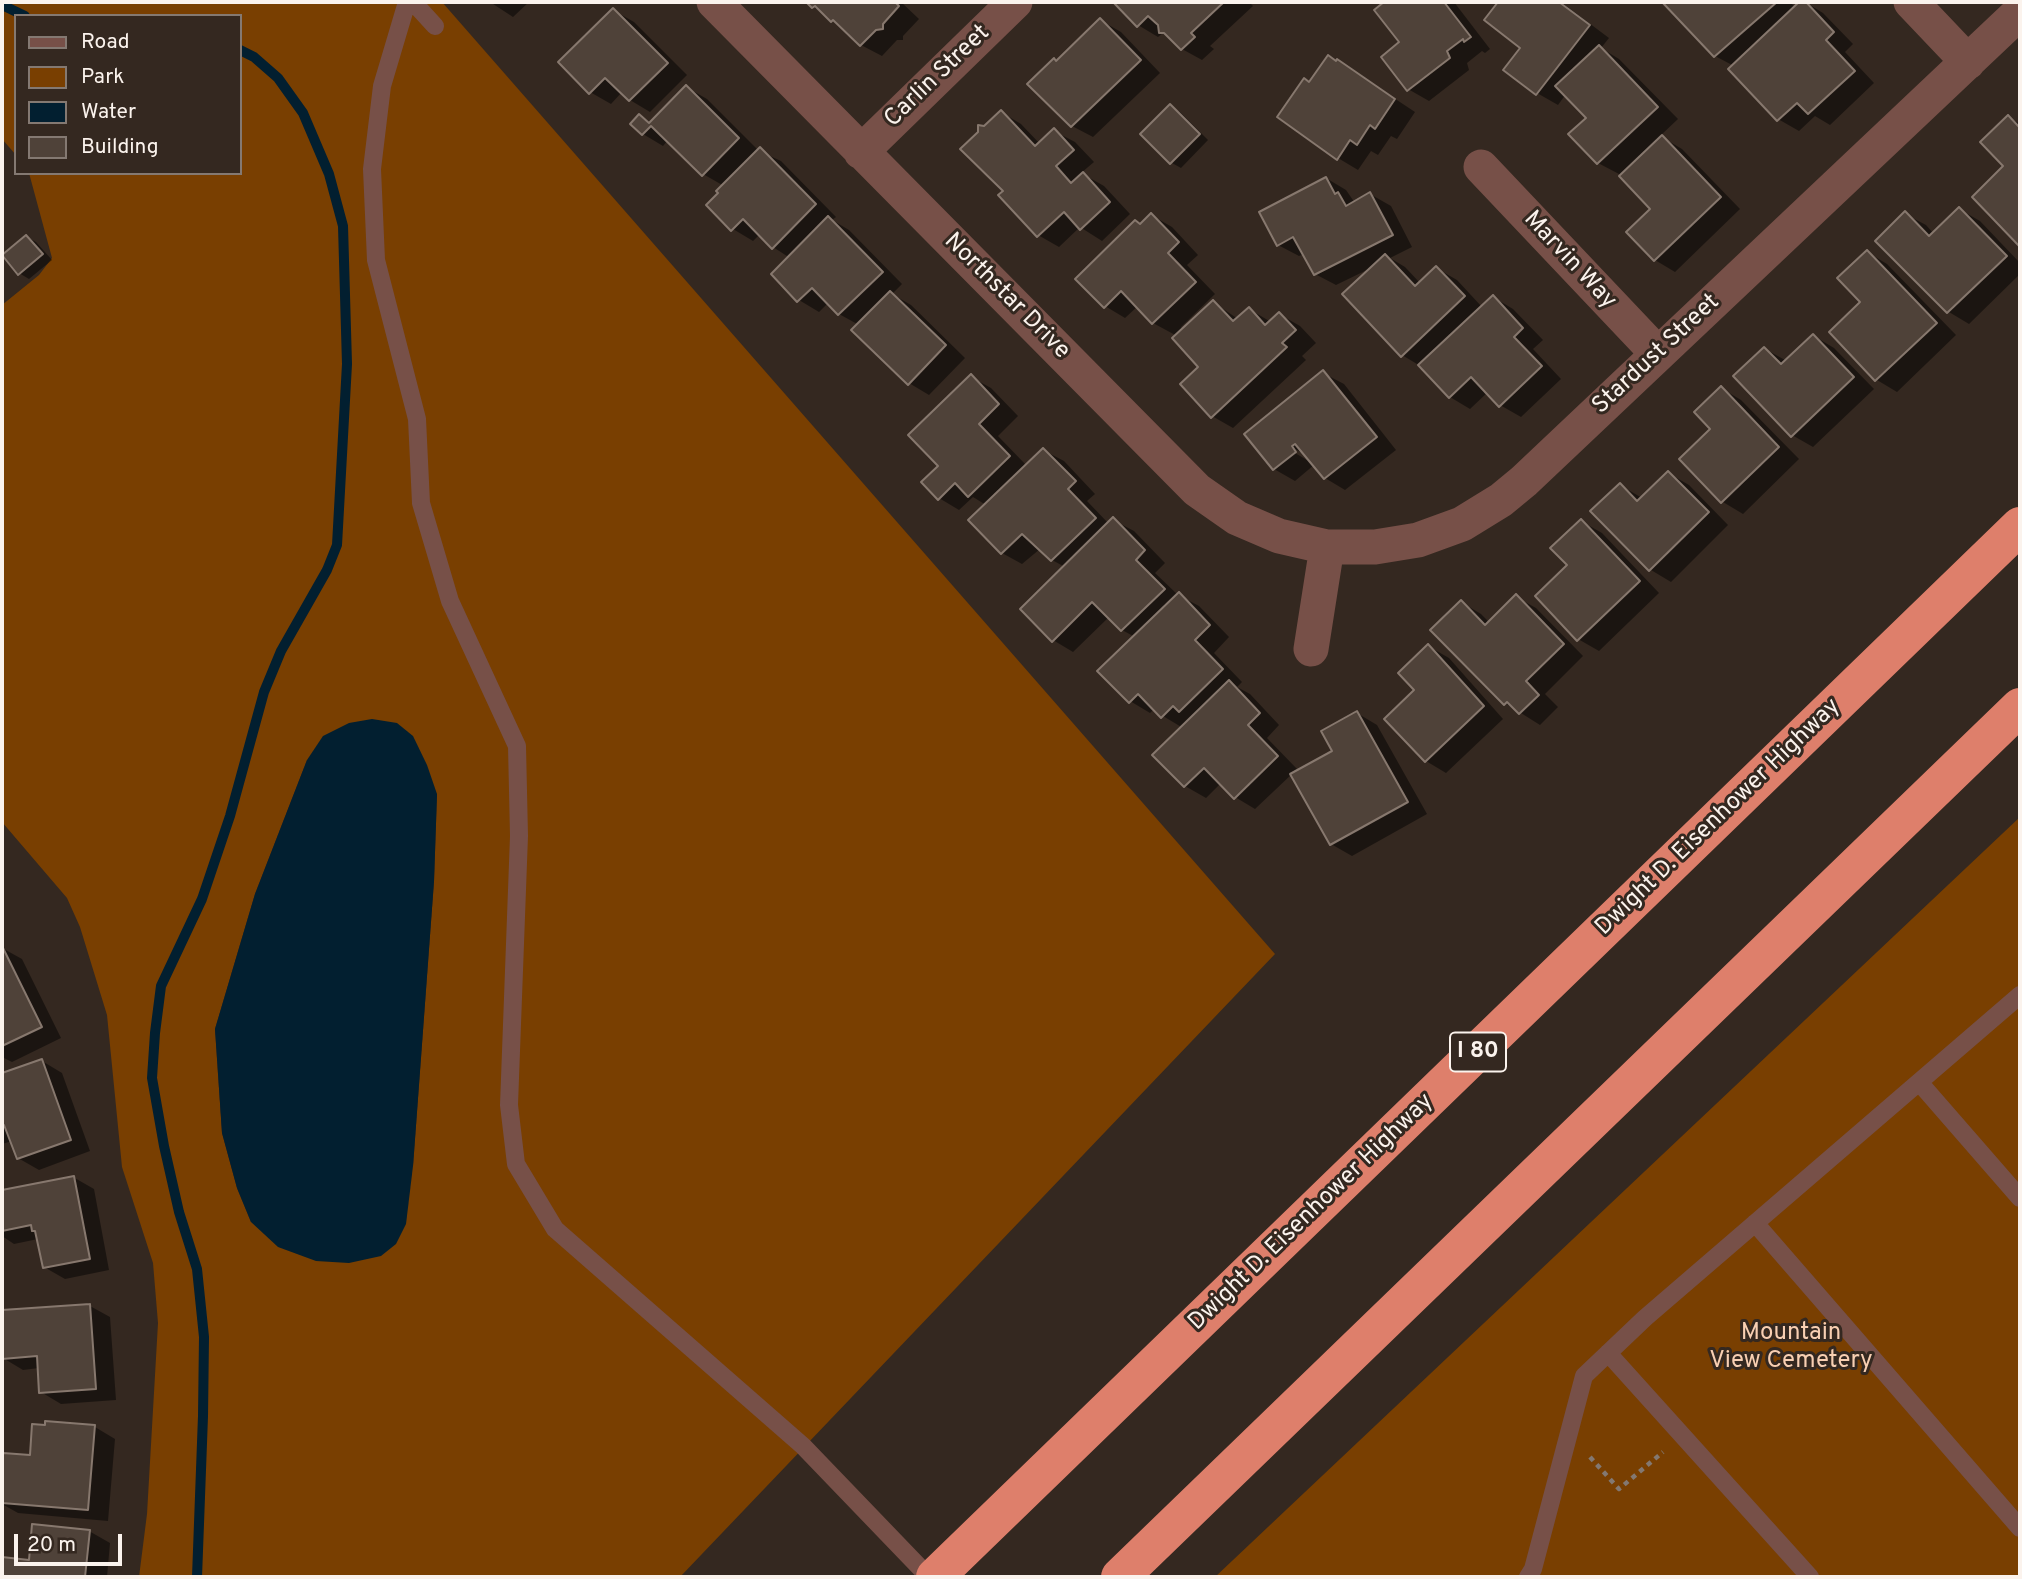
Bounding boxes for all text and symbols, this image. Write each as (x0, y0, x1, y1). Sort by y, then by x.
legend (14, 14, 242, 175)
street label: Carlin Street (879, 20, 997, 134)
text: Road (81, 29, 130, 56)
text: Park (81, 64, 124, 91)
text: Water (81, 99, 136, 126)
text: Building (81, 134, 159, 161)
street label: Marvin Way (1516, 206, 1622, 316)
street label: Northstar Drive (937, 228, 1075, 366)
street label: Stardust Street (1587, 289, 1727, 421)
street label: Dwight D. Eisenhower Highway (1591, 693, 1847, 943)
road number: I 80 (1450, 1032, 1506, 1072)
street label: Dwight D. Eisenhower Highway (1184, 1088, 1440, 1338)
park label: Mountain View Cemetery (1709, 1320, 1873, 1376)
scale bar (18, 1520, 126, 1564)
text: 20 m (27, 1532, 76, 1559)

